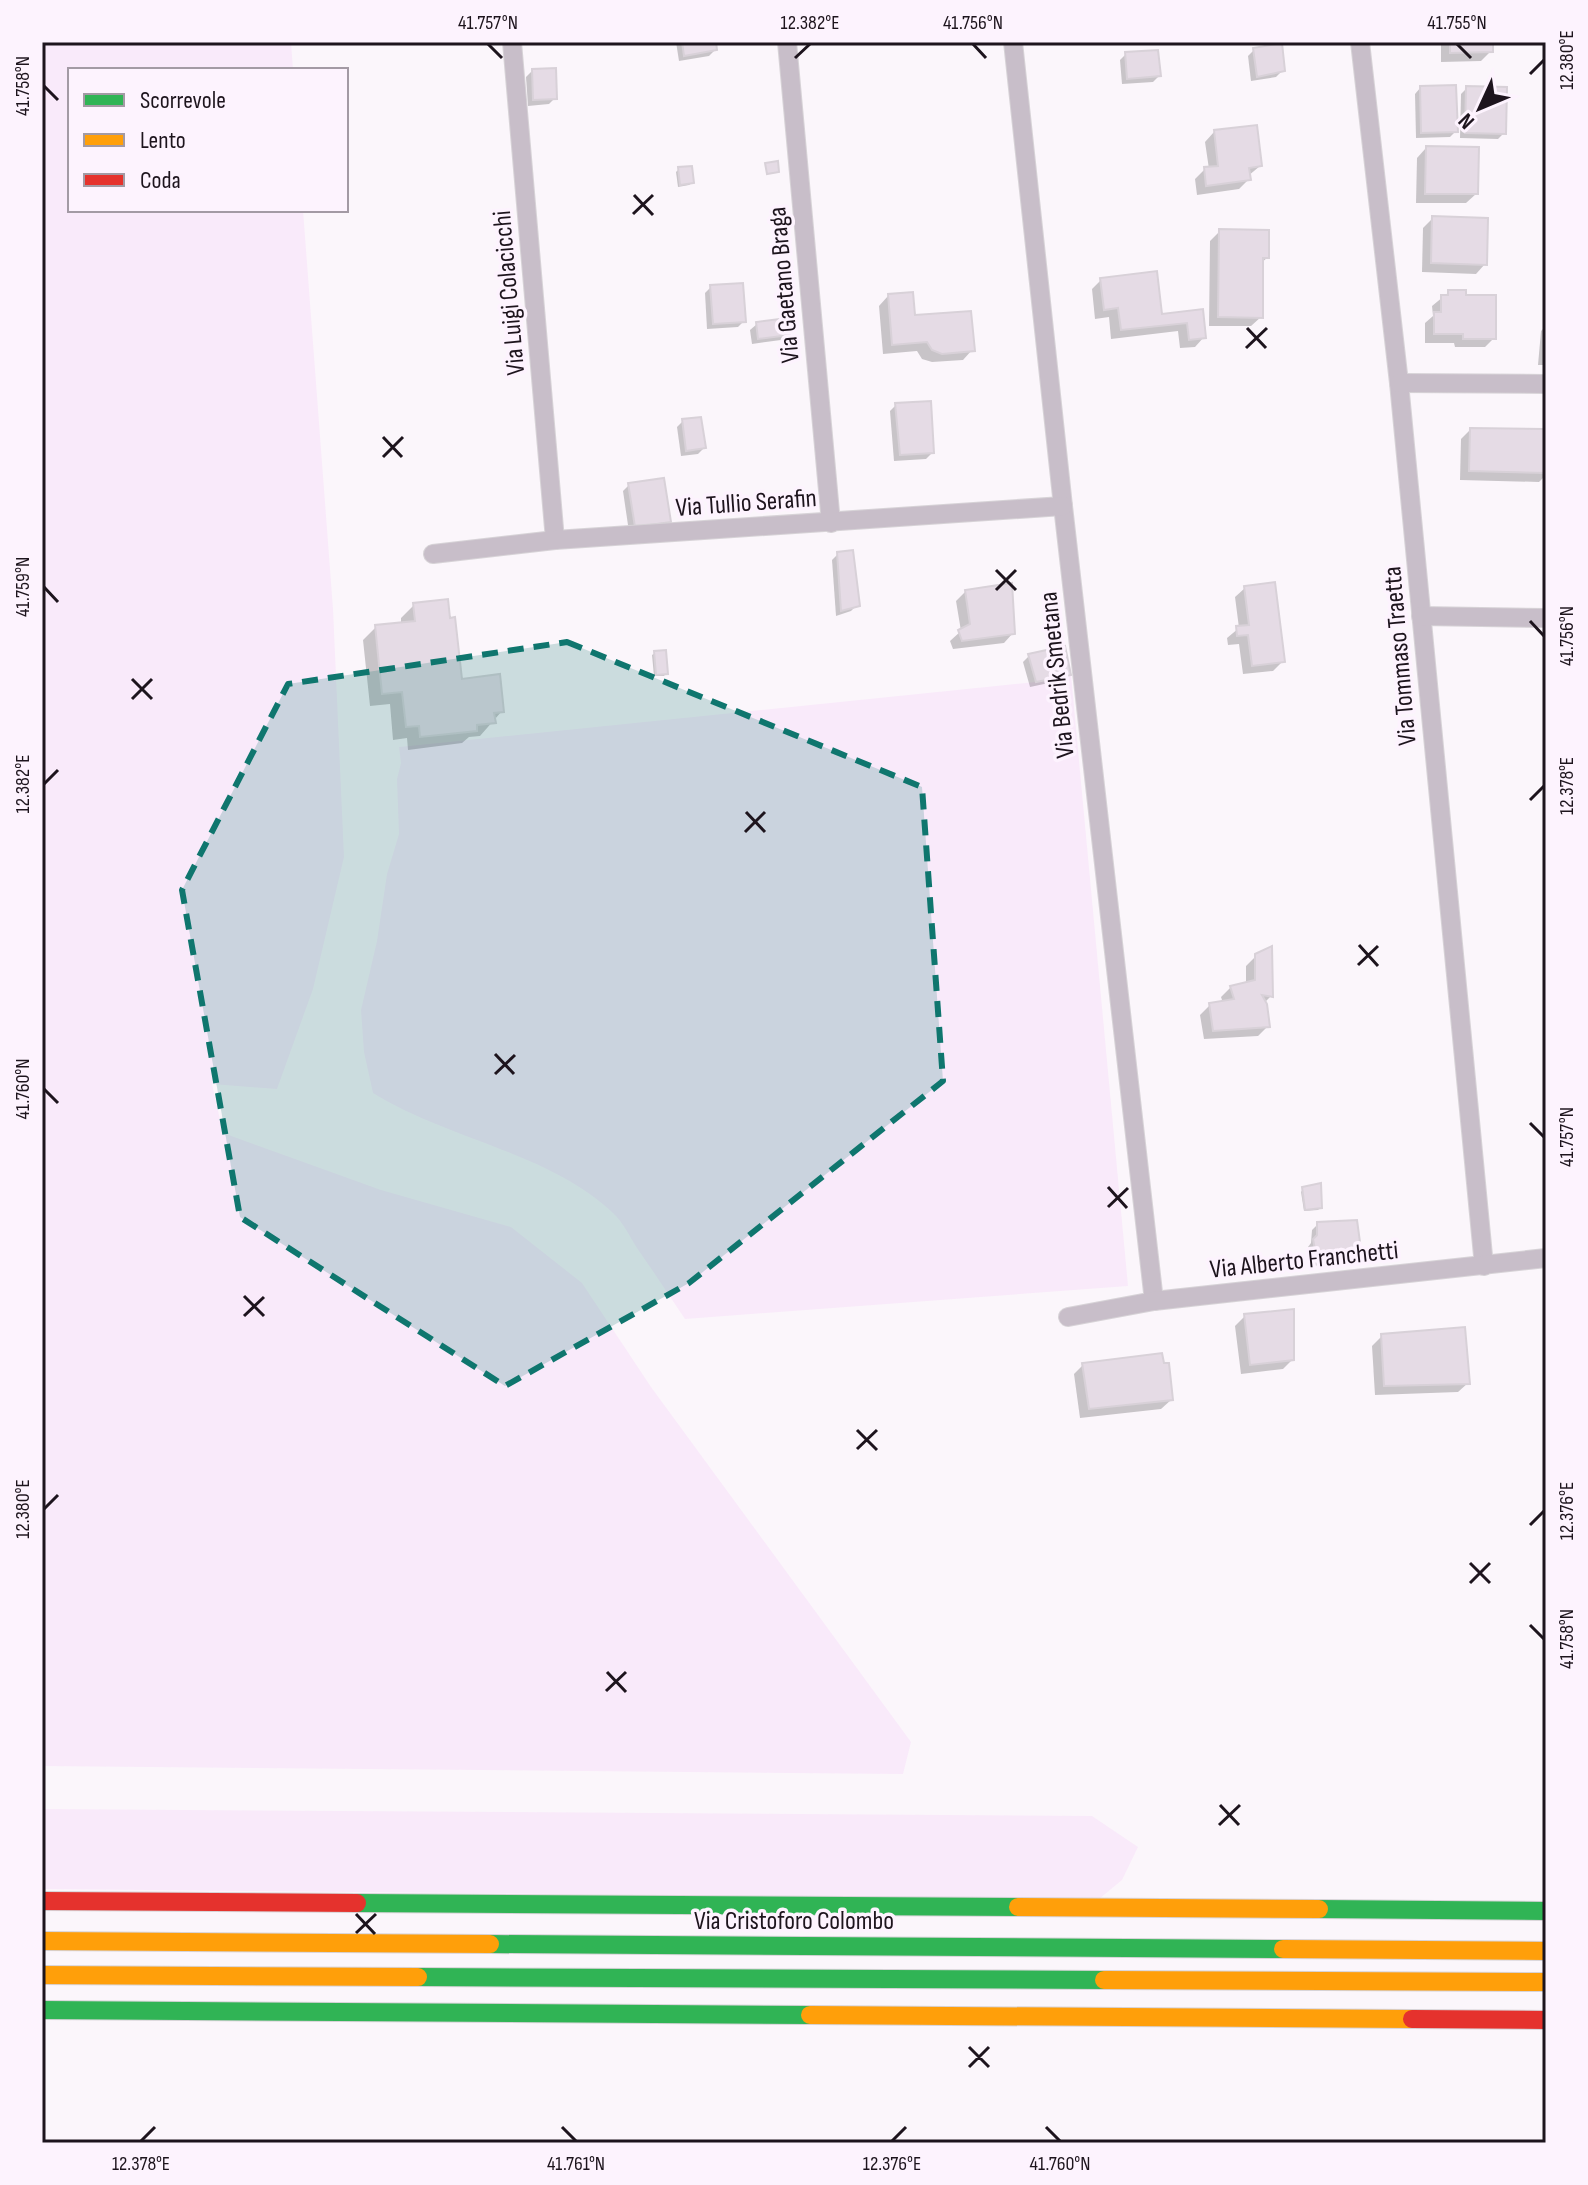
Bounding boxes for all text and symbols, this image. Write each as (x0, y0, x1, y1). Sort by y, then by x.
text: 41.757°N (458, 11, 518, 35)
text: 12.382°E (780, 11, 840, 35)
text: 41.756°N (943, 11, 1003, 35)
text: 41.755°N (1427, 11, 1487, 35)
text: 12.380°E (1555, 30, 1579, 90)
text: 41.758°N (11, 56, 35, 116)
legend (68, 68, 348, 212)
north arrow (1440, 68, 1520, 148)
text: Scorrevole (140, 86, 226, 115)
text: N (1453, 107, 1480, 134)
text: Lento (140, 126, 186, 155)
text: Coda (140, 166, 181, 195)
street label: Via Gaetano Braga (762, 206, 807, 364)
street label: Via Luigi Colacicchi (487, 209, 532, 377)
street label: Via Tullio Serafin (675, 483, 818, 524)
text: 41.759°N (11, 557, 35, 617)
street label: Via Tommaso Traetta (1377, 565, 1424, 747)
street label: Via Bedrik Smetana (1033, 590, 1082, 760)
text: 41.756°N (1555, 606, 1579, 666)
text: 12.382°E (11, 754, 35, 814)
text: 12.378°E (1555, 757, 1579, 815)
text: 41.760°N (11, 1059, 35, 1119)
text: 41.757°N (1555, 1107, 1579, 1167)
street label: Via Alberto Franchetti (1208, 1235, 1400, 1286)
text: 12.380°E (11, 1479, 35, 1539)
text: 12.376°E (1555, 1482, 1579, 1540)
text: 41.758°N (1555, 1609, 1579, 1669)
street label: Via Cristoforo Colombo (694, 1906, 894, 1937)
text: 12.378°E (112, 2152, 170, 2176)
text: 41.761°N (547, 2152, 605, 2176)
text: 12.376°E (863, 2152, 921, 2176)
text: 41.760°N (1030, 2152, 1090, 2176)

